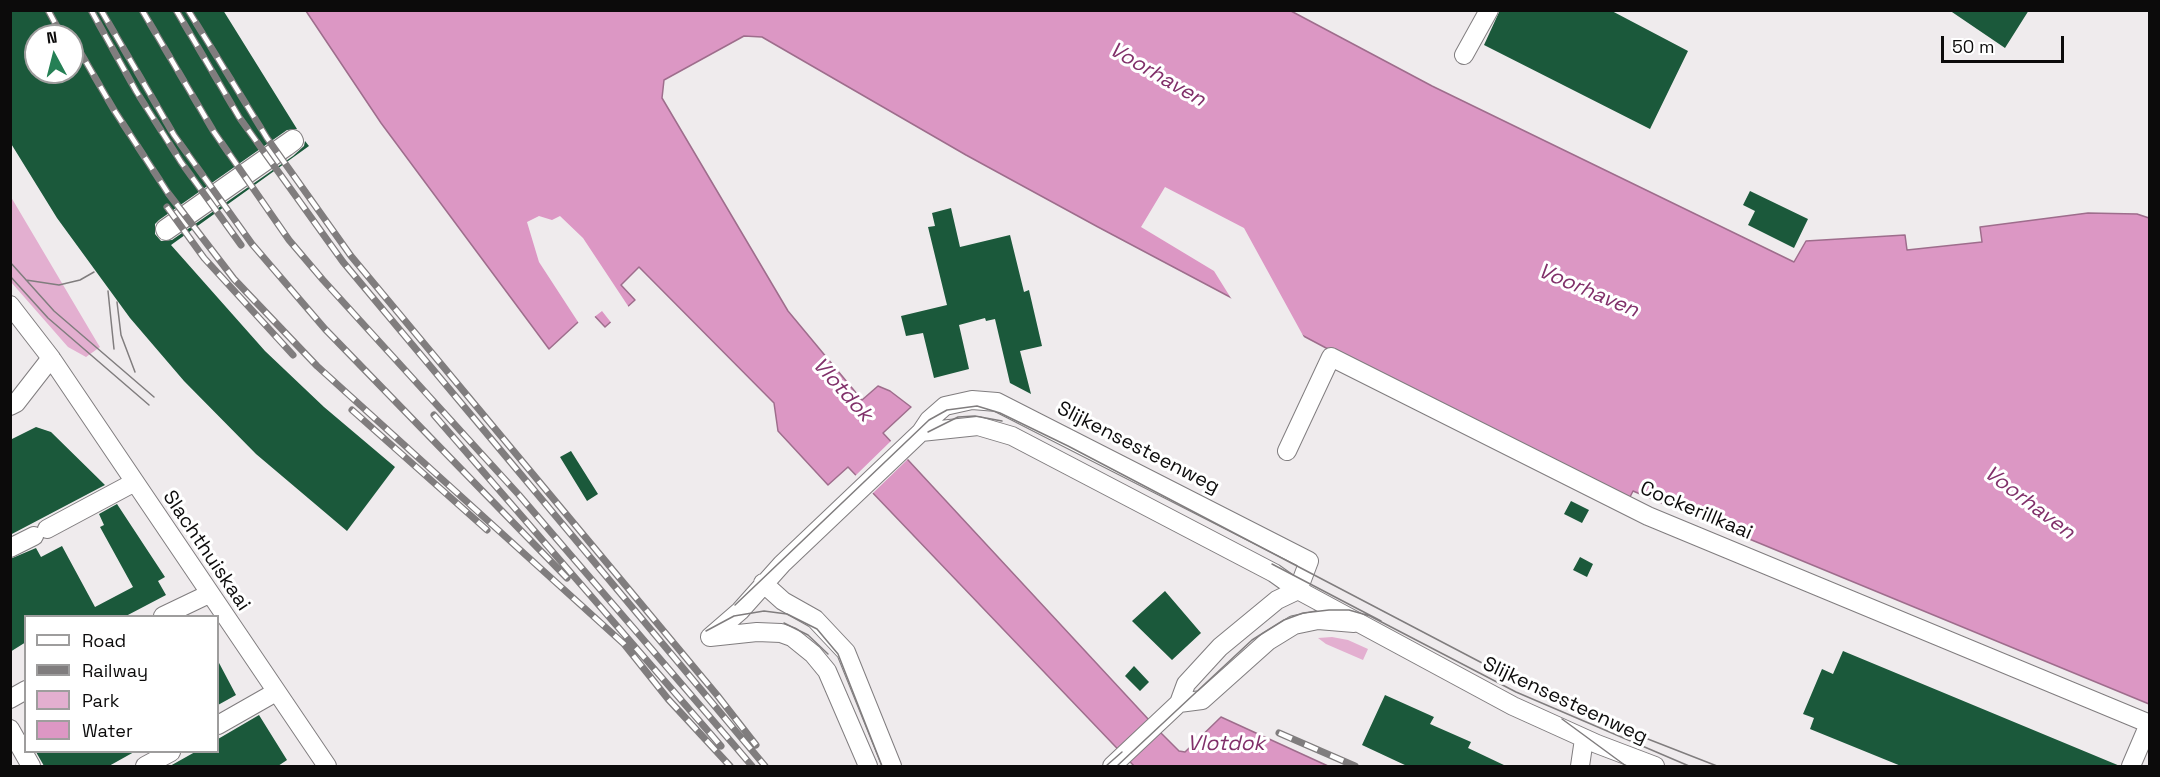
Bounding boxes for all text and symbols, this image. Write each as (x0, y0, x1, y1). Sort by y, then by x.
north arrow (24, 24, 84, 84)
scale bar (1944, 24, 2067, 62)
text: N (45, 27, 59, 49)
text: 50 m (1952, 35, 1994, 58)
water label: Voorhaven (1105, 37, 1209, 113)
water label: Voorhaven (1534, 259, 1642, 323)
water label: Vlotdok (807, 353, 877, 427)
street label: Slijkensesteenweg (1053, 397, 1223, 499)
water label: Voorhaven (1979, 461, 2079, 545)
street label: Cockerillkaai (1636, 477, 1756, 545)
street label: Slachthuiskaai (157, 486, 255, 616)
legend (24, 615, 219, 753)
text: Road (82, 629, 126, 652)
street label: Slijkensesteenweg (1479, 652, 1651, 750)
text: Railway (82, 659, 148, 682)
text: Park (82, 689, 119, 712)
text: Water (82, 719, 133, 742)
water label: Vlotdok (1187, 731, 1265, 757)

